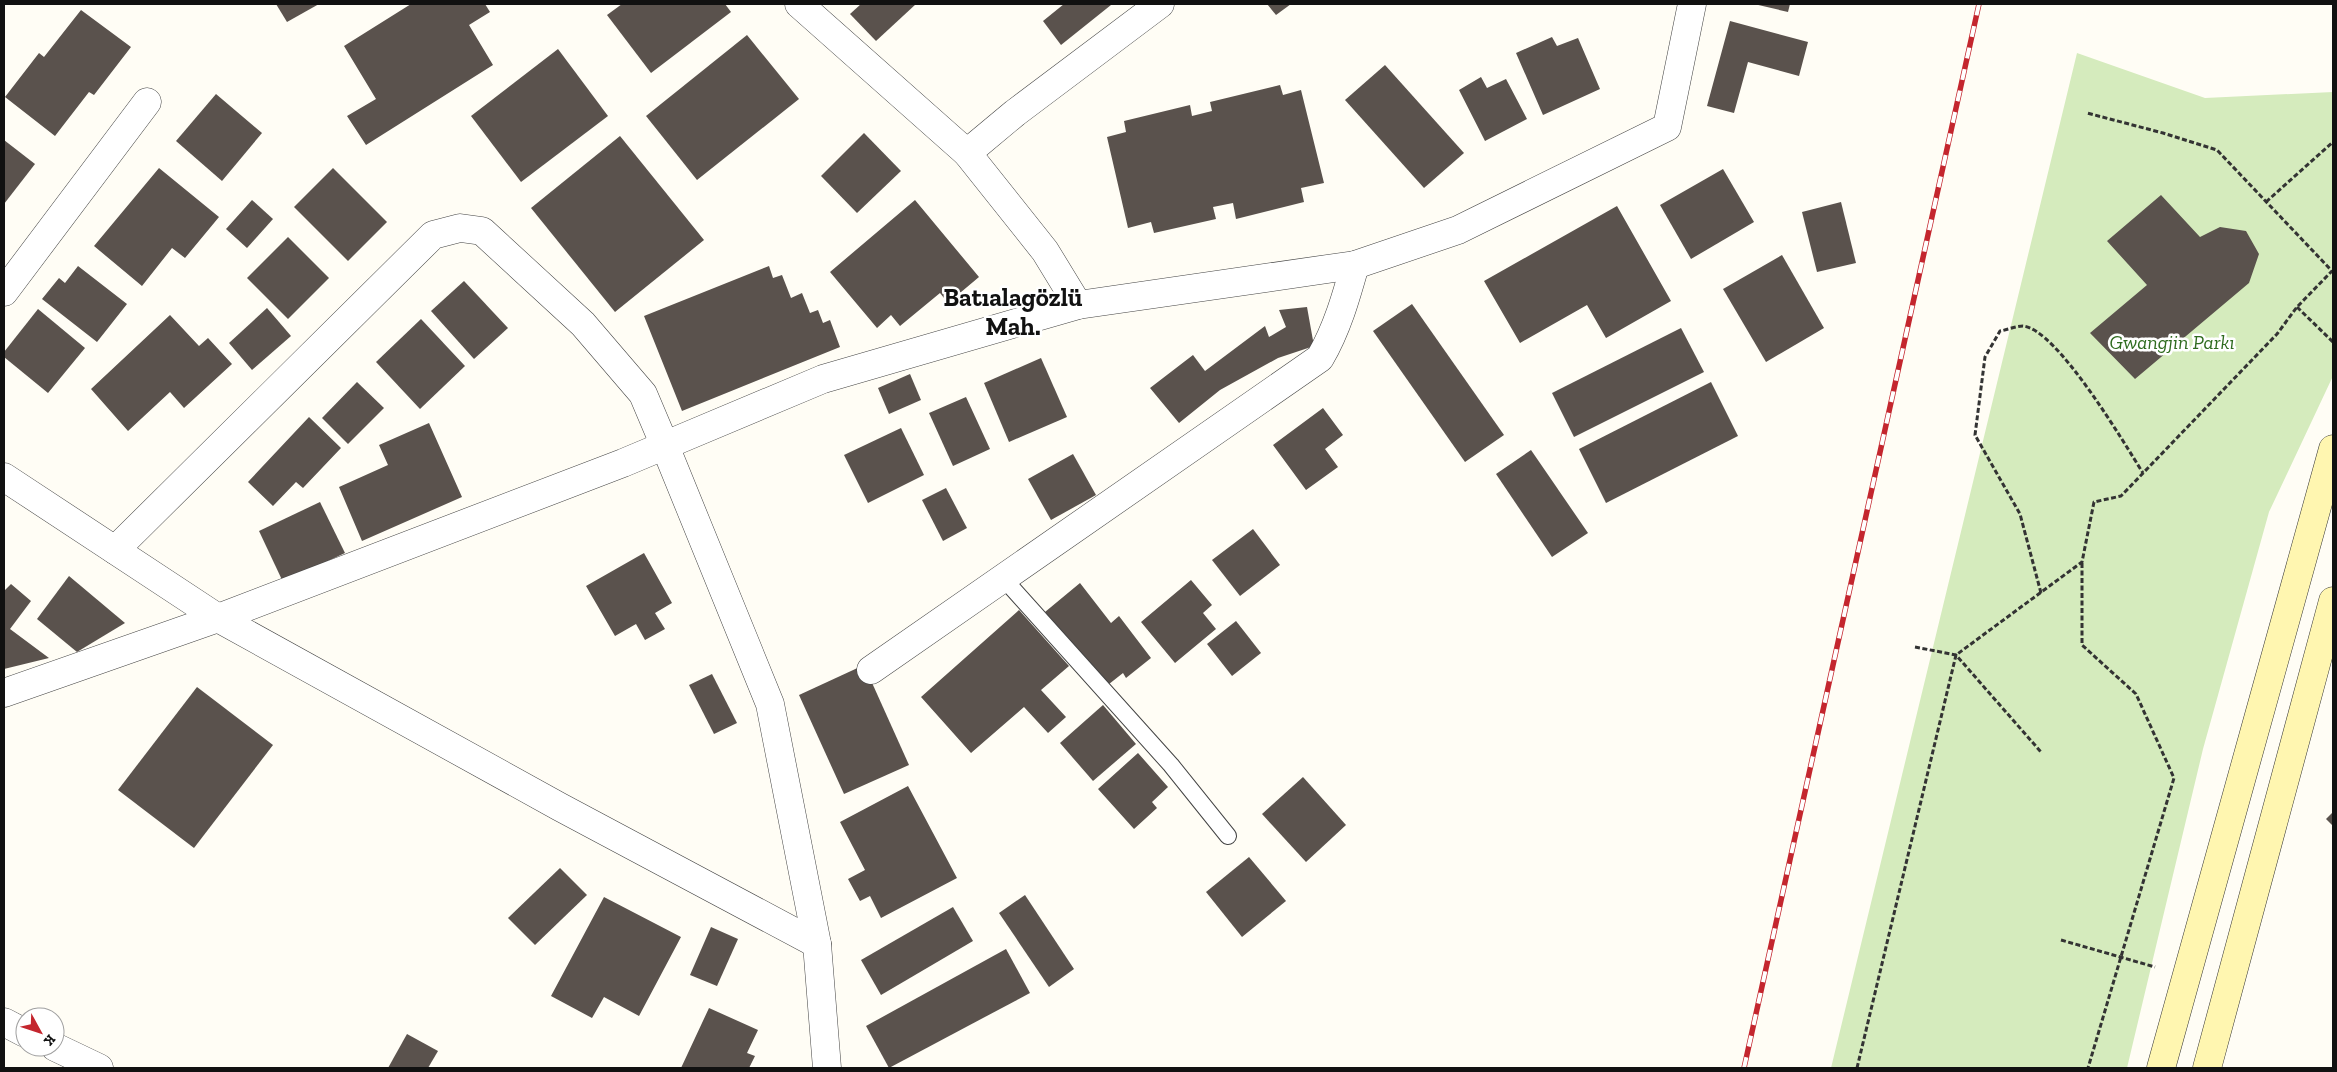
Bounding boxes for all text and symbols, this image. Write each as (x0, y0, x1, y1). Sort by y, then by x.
district label: Batıalagözlü Mah. (944, 282, 1083, 341)
park label: Gwangjin Parkı (2109, 330, 2235, 354)
north arrow (15, 1007, 65, 1057)
text: K (40, 1031, 59, 1050)

